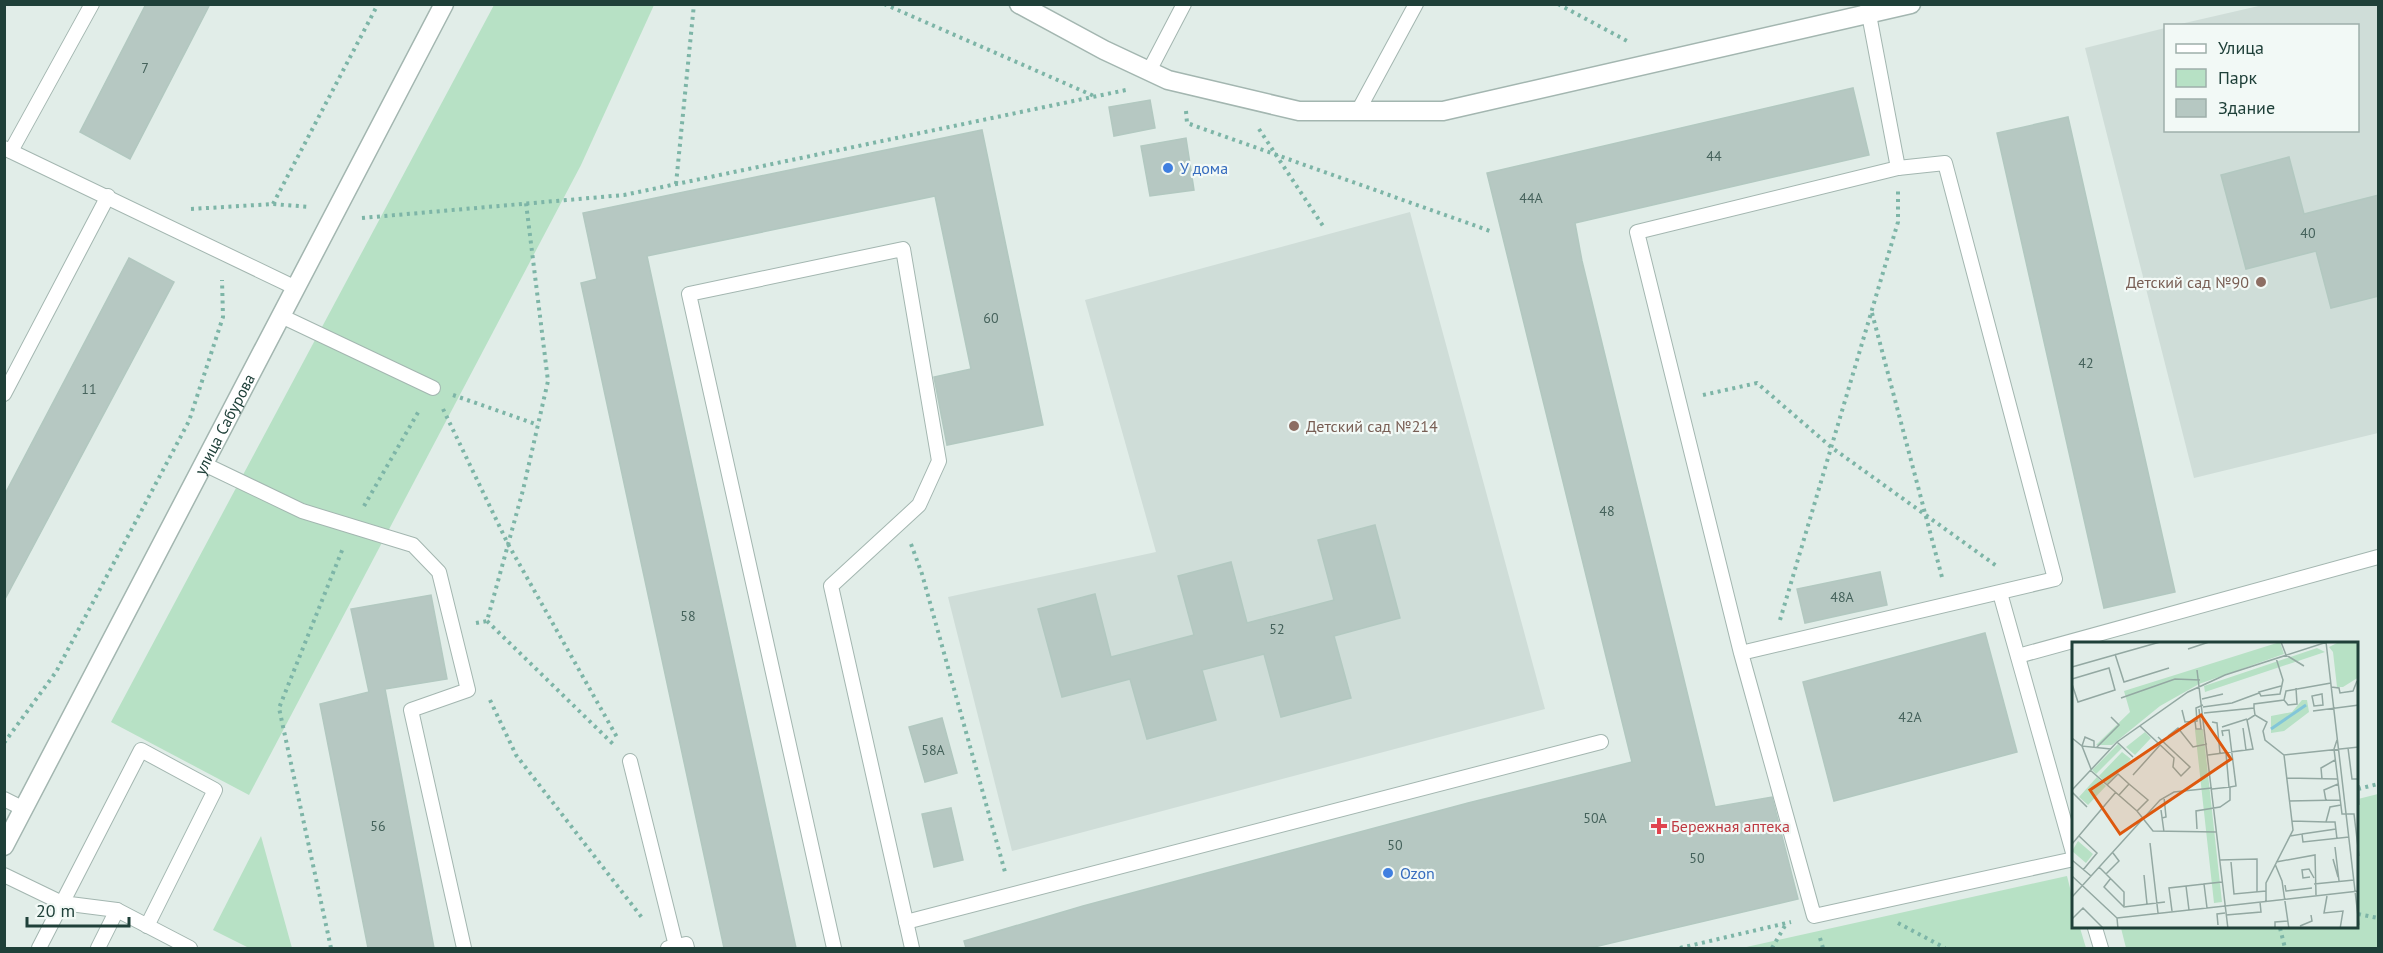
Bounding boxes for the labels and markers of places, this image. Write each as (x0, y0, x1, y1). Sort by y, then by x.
place label: У дома (1180, 158, 1228, 178)
marker: У дома (1161, 161, 1175, 175)
place label: Детский сад №90 (2126, 272, 2249, 292)
marker: Детский сад №90 (2254, 275, 2268, 289)
place label: Детский сад №214 (1306, 416, 1438, 436)
marker: Детский сад №214 (1287, 419, 1301, 433)
place label: Бережная аптека (1671, 816, 1790, 836)
marker: Бережная аптека (1652, 819, 1666, 833)
place label: Ozon (1400, 863, 1435, 883)
marker: Ozon (1381, 866, 1395, 880)

